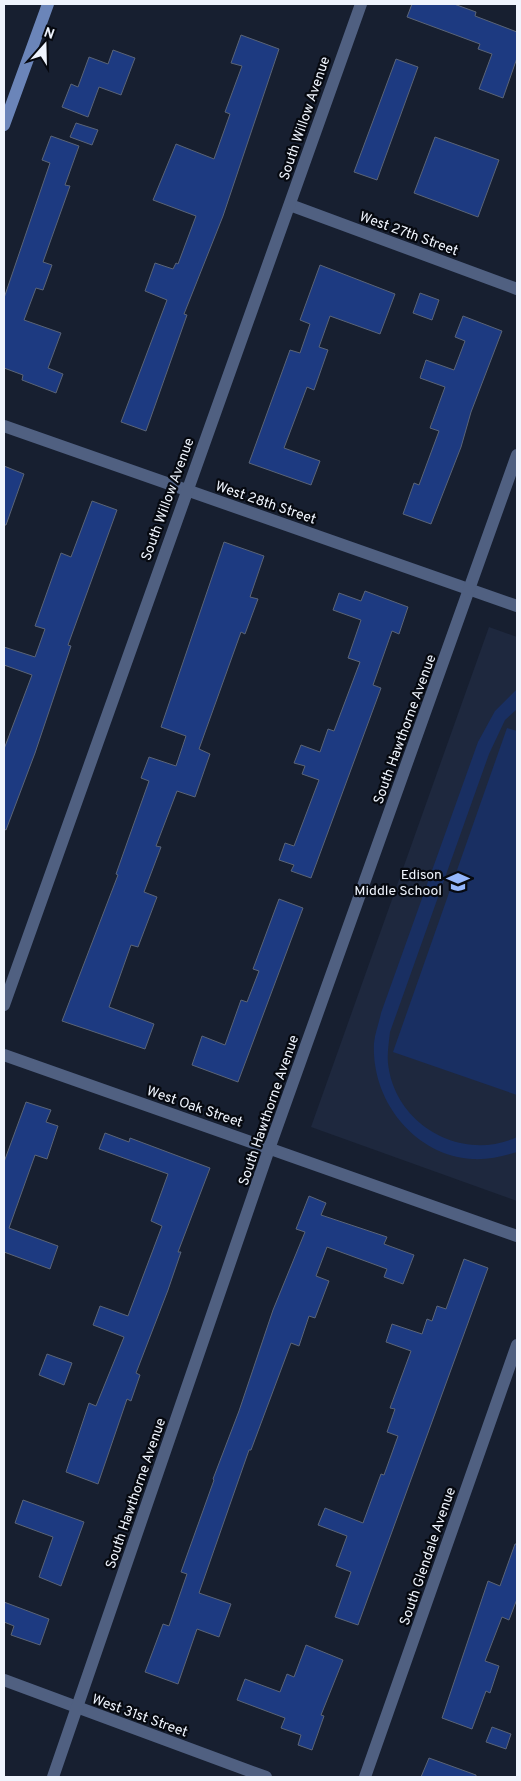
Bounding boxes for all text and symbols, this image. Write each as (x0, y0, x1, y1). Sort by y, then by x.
north arrow (20, 20, 70, 70)
text: N (41, 24, 57, 44)
street label: South Willow Avenue (276, 54, 335, 183)
street label: West 27th Street (357, 209, 460, 260)
street label: South Willow Avenue (138, 436, 199, 563)
street label: West 28th Street (213, 478, 318, 529)
street label: South Hawthorne Avenue (370, 652, 440, 807)
place label: Edison Middle School (354, 867, 442, 900)
school or university icon: Edison Middle School (445, 869, 471, 895)
street label: South Hawthorne Avenue (236, 1033, 303, 1188)
street label: West Oak Street (144, 1083, 245, 1132)
street label: South Hawthorne Avenue (103, 1416, 170, 1571)
street label: South Glendale Avenue (397, 1485, 460, 1628)
street label: West 31st Street (89, 1691, 190, 1742)

